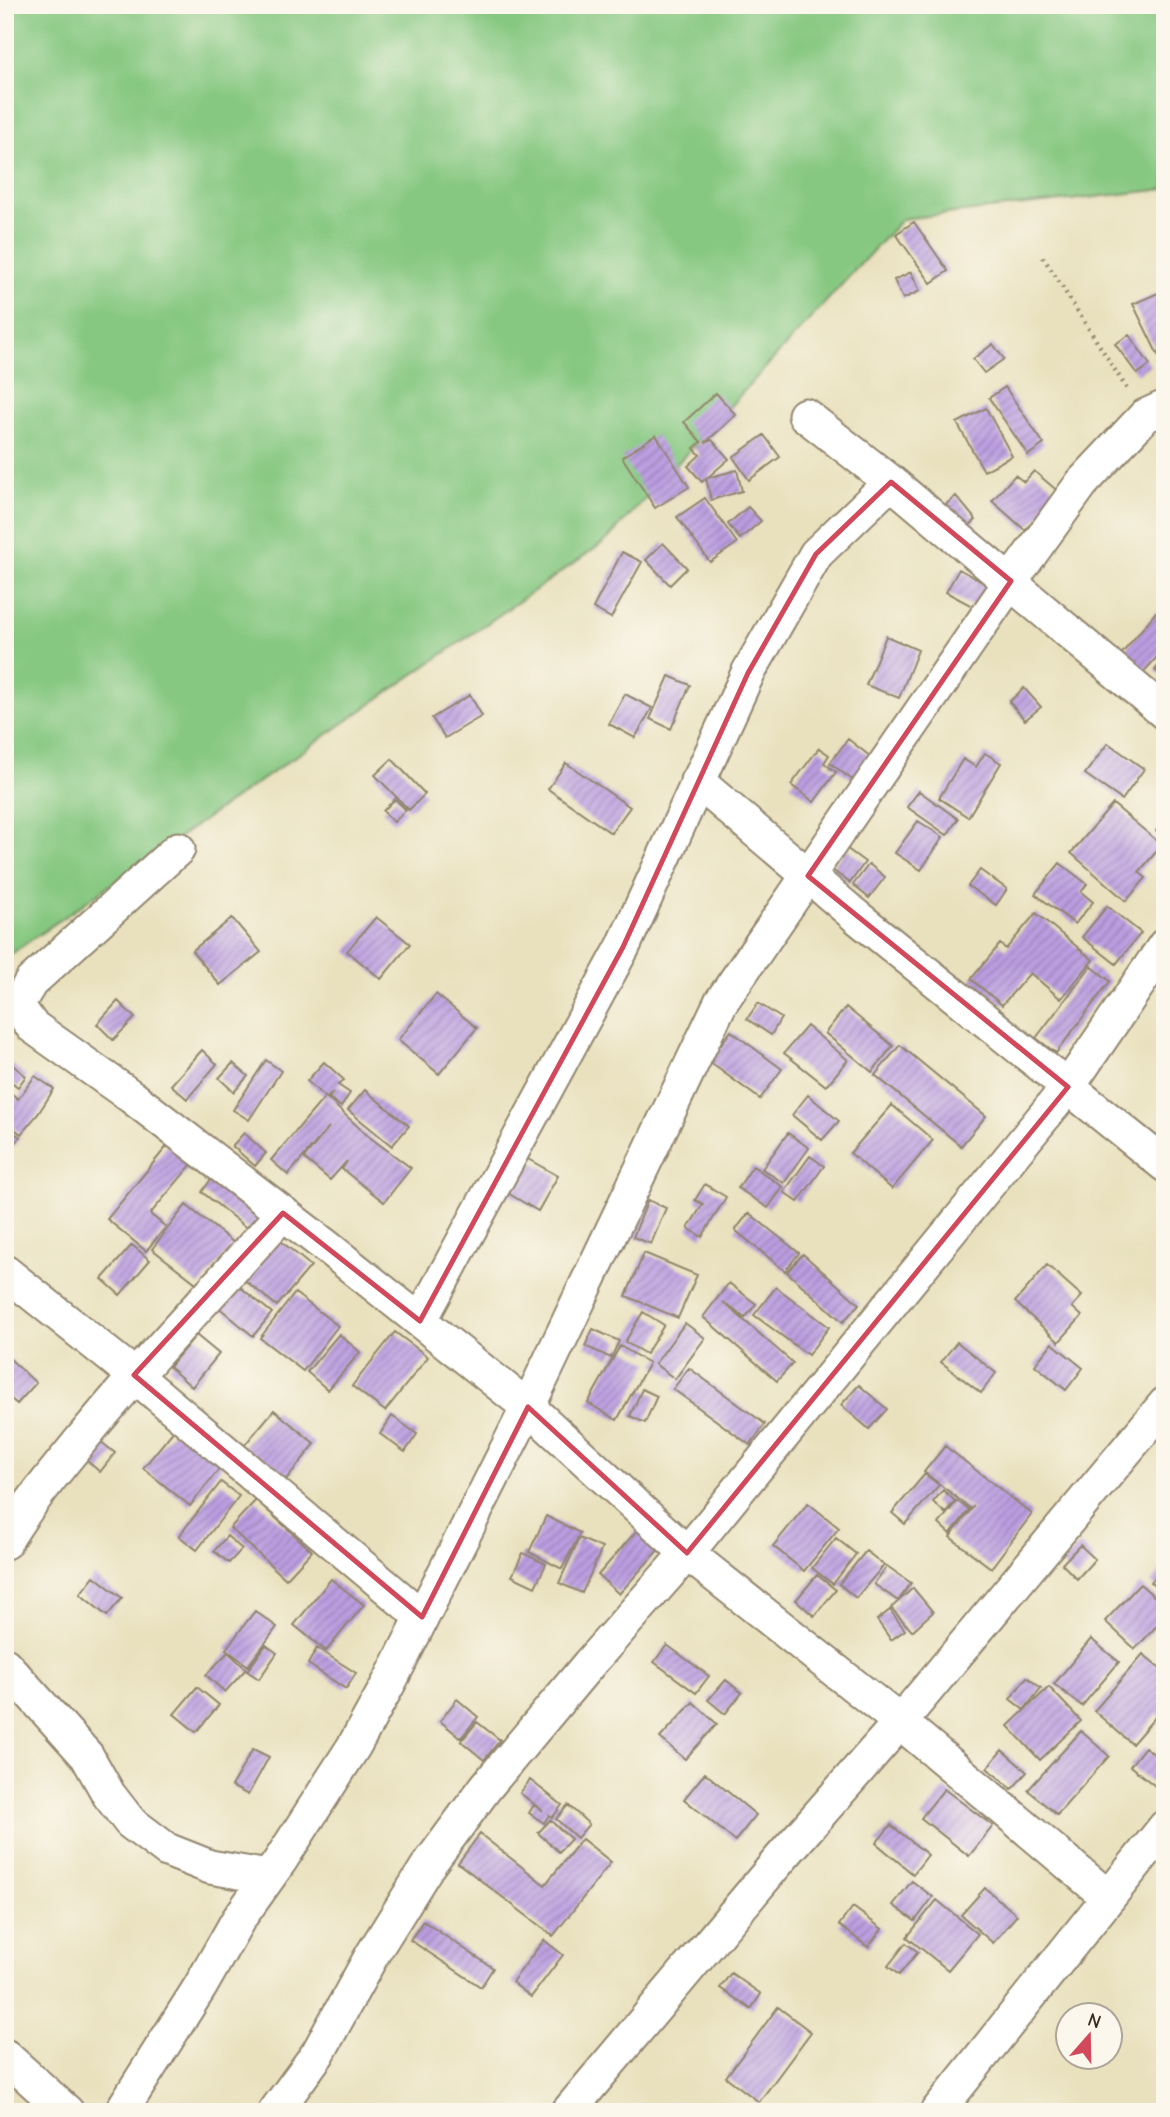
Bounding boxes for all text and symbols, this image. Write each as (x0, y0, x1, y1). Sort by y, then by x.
north arrow (1054, 2002, 1124, 2072)
text: N (1085, 2009, 1104, 2033)

